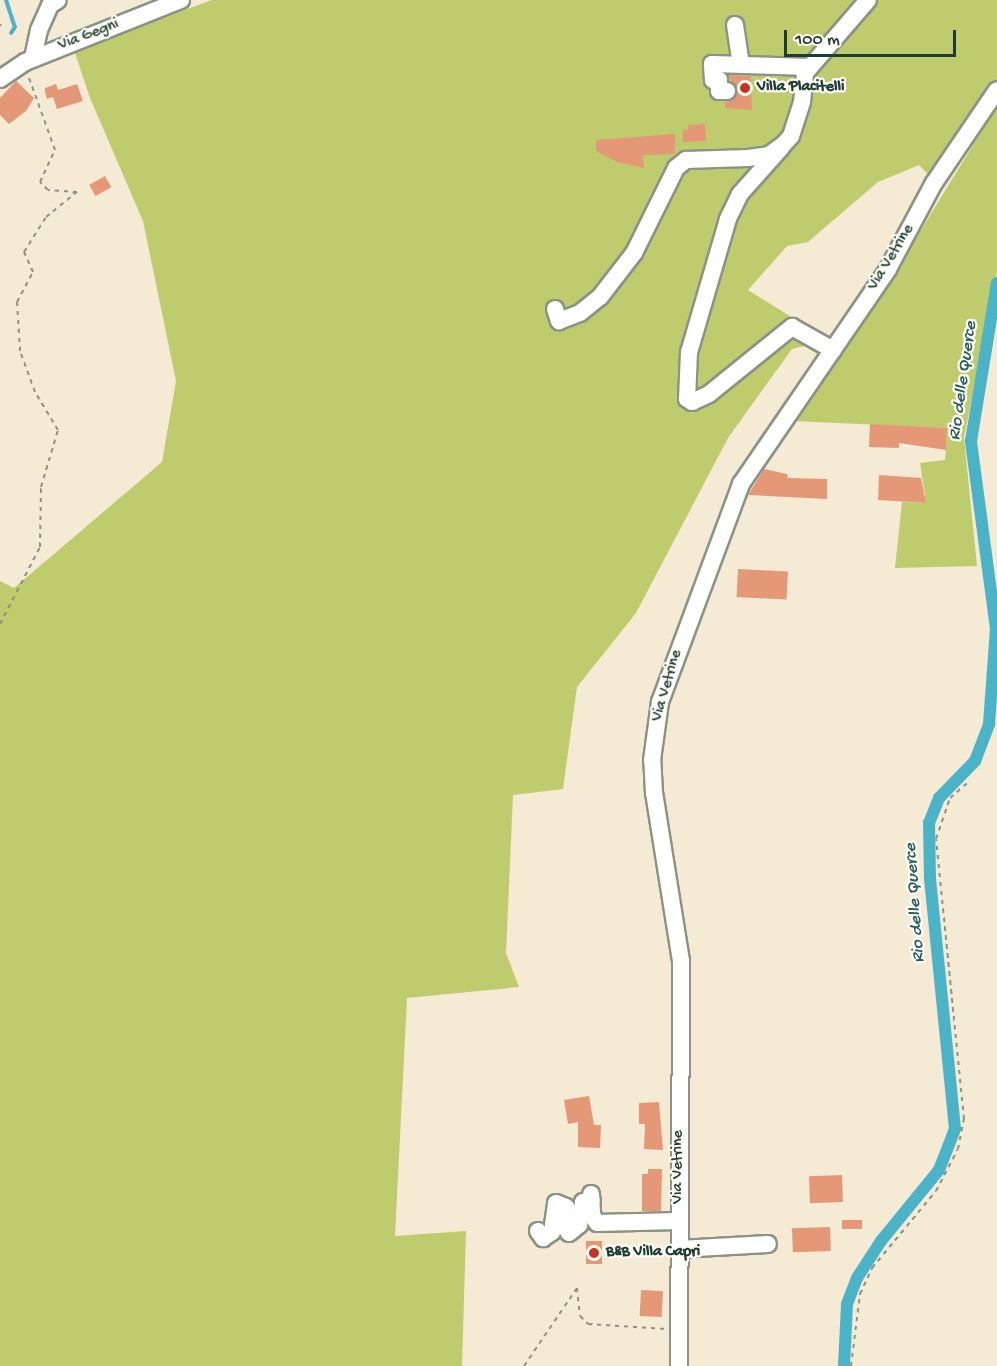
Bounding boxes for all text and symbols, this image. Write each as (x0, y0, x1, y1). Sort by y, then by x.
street label: Via Gegni (56, 16, 122, 56)
scale bar (787, 18, 960, 56)
text: 100 m (795, 30, 840, 51)
place label: Villa Placitelli (757, 78, 845, 98)
marker: Villa Placitelli (738, 81, 752, 95)
street label: Via Vetrine (865, 221, 919, 295)
water label: Rio delle Querce (945, 320, 983, 442)
street label: Via Vetrine (649, 648, 687, 724)
water label: Rio delle Querce (901, 842, 931, 964)
street label: Via Vetrine (669, 1130, 689, 1204)
place label: B&B Villa Capri (606, 1243, 700, 1263)
marker: B&B Villa Capri (587, 1246, 601, 1260)

